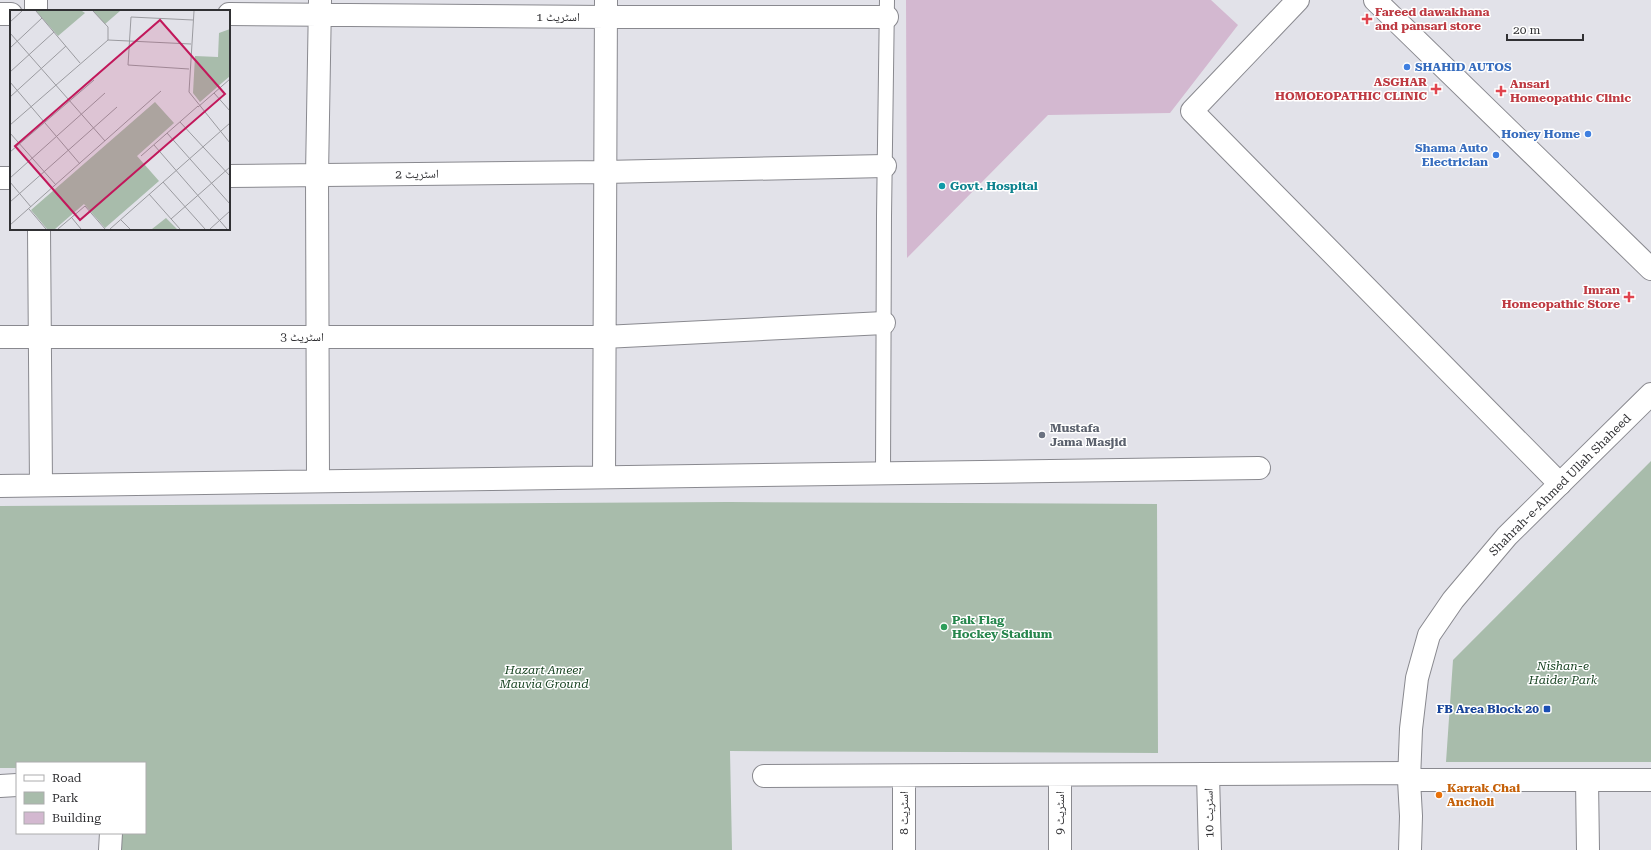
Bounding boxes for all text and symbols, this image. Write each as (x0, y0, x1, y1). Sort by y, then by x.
place label: Fareed dawakhana and pansari store (1375, 5, 1490, 33)
inset map (10, 10, 230, 230)
street label: اسٹریٹ 1 (536, 10, 580, 24)
marker: Fareed dawakhana and pansari store (1362, 14, 1372, 24)
scale bar (1507, 16, 1583, 42)
text: 20 m (1513, 23, 1540, 37)
place label: SHAHID AUTOS (1415, 60, 1512, 74)
marker: SHAHID AUTOS (1402, 62, 1412, 72)
place label: ASGHAR HOMOEOPATHIC CLINIC (1275, 75, 1428, 103)
place label: Ansari Homeopathic Clinic (1510, 77, 1631, 105)
marker: ASGHAR HOMOEOPATHIC CLINIC (1430, 83, 1442, 95)
marker: Ansari Homeopathic Clinic (1495, 85, 1507, 97)
place label: Honey Home (1501, 127, 1580, 141)
marker: Honey Home (1583, 129, 1593, 139)
place label: Shama Auto Electrician (1415, 141, 1488, 169)
marker: Shama Auto Electrician (1491, 150, 1501, 160)
street label: اسٹریٹ 2 (395, 167, 439, 182)
place label: Govt. Hospital (950, 179, 1038, 193)
marker: Govt. Hospital (937, 181, 947, 191)
place label: Imran Homeopathic Store (1502, 283, 1620, 311)
marker: Imran Homeopathic Store (1623, 291, 1635, 303)
street label: اسٹریٹ 3 (280, 330, 324, 344)
street label: Shahrah-e-Ahmed Ullah Shaheed (1486, 411, 1634, 559)
place label: Mustafa Jama Masjid (1050, 421, 1126, 449)
marker: Mustafa Jama Masjid (1037, 430, 1047, 440)
place label: Pak Flag Hockey Stadium (952, 613, 1053, 641)
marker: Pak Flag Hockey Stadium (939, 622, 949, 632)
park label: Nishan-e Haider Park (1528, 659, 1598, 687)
park label: Hazart Ameer Mauvia Ground (498, 663, 589, 691)
place label: FB Area Block 20 (1437, 702, 1539, 716)
marker: FB Area Block 20 (1542, 704, 1552, 714)
legend (16, 762, 146, 834)
text: Road (52, 771, 82, 785)
place label: Karrak Chai Ancholi (1447, 781, 1520, 809)
street label: اسٹریٹ 10 (1202, 788, 1217, 838)
marker: Karrak Chai Ancholi (1434, 790, 1444, 800)
text: Park (52, 791, 79, 805)
street label: اسٹریٹ 8 (897, 791, 911, 835)
street label: اسٹریٹ 9 (1053, 791, 1067, 835)
text: Building (52, 811, 101, 825)

